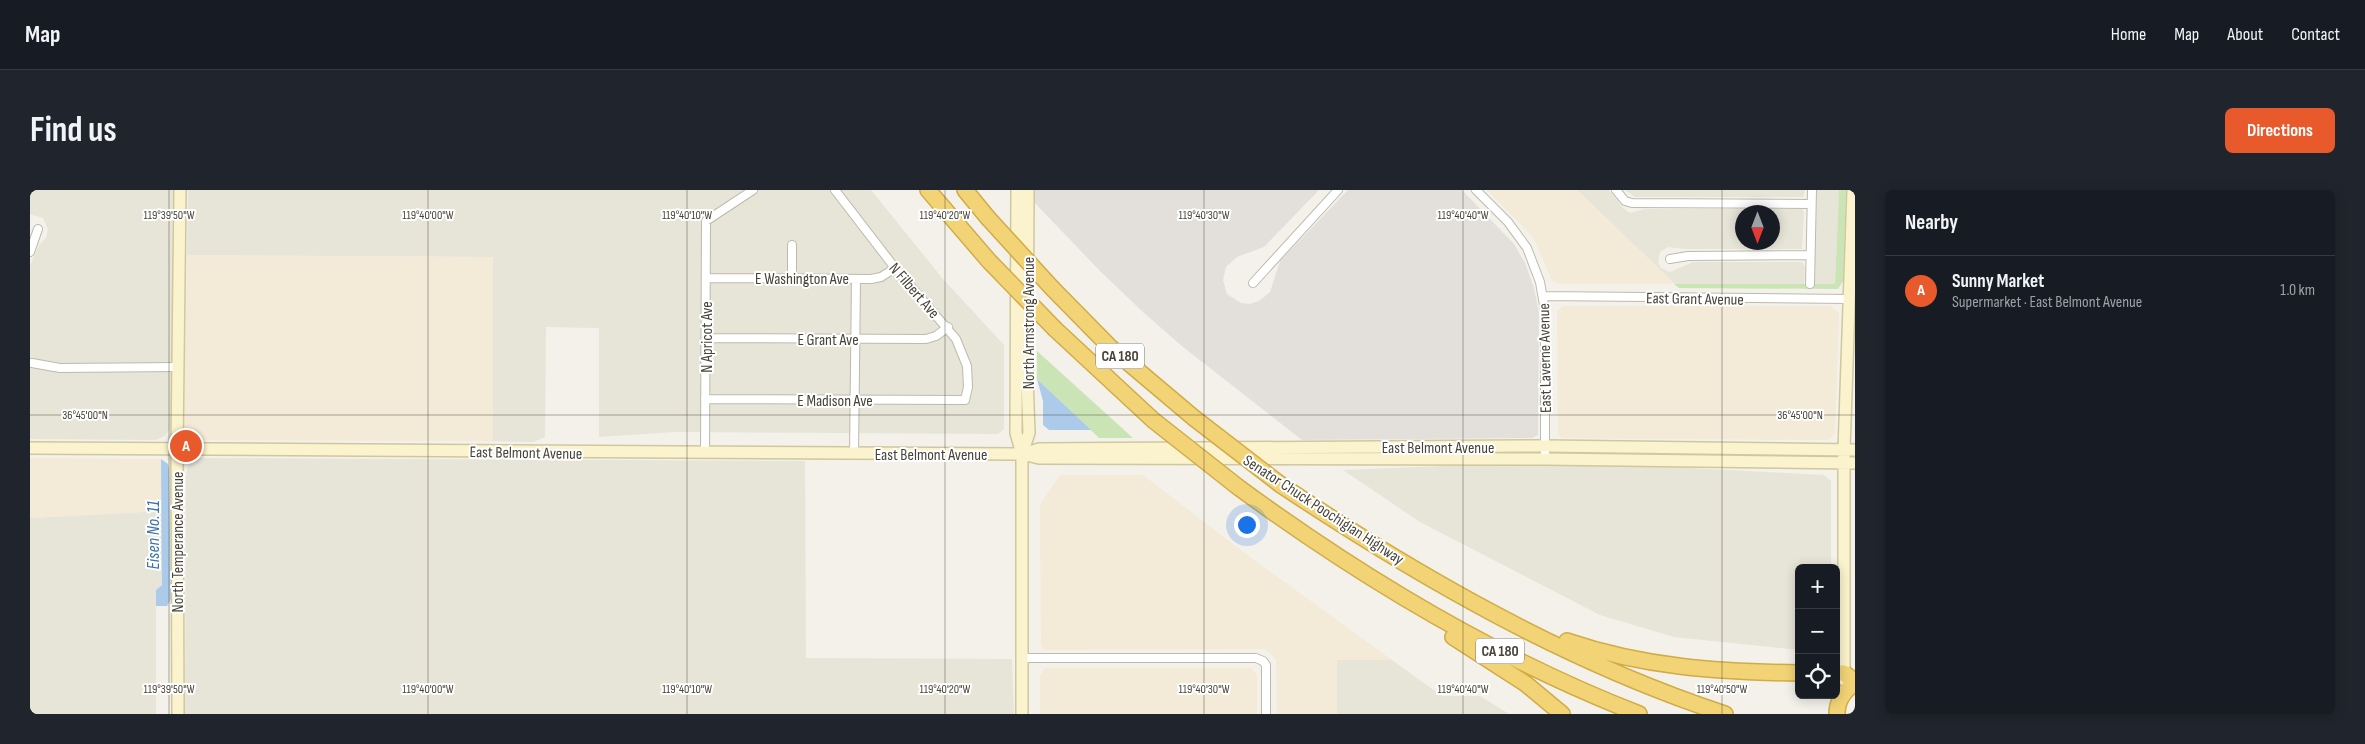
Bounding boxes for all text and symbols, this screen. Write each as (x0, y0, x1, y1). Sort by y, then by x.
text: Map (25, 20, 60, 49)
text: Home (2111, 24, 2146, 45)
text: Map (2174, 24, 2199, 45)
text: About (2227, 24, 2263, 45)
text: Contact (2291, 24, 2340, 45)
button: Directions (2225, 108, 2335, 153)
text: Find us (30, 109, 117, 152)
north arrow (1735, 205, 1780, 250)
text: 119°39'50"W (143, 208, 195, 223)
text: 119°40'00"W (402, 208, 454, 223)
text: 119°40'10"W (662, 208, 712, 223)
text: 119°40'20"W (920, 208, 971, 223)
text: 119°40'30"W (1179, 208, 1230, 223)
text: 119°40'40"W (1438, 208, 1489, 223)
text: Nearby (1905, 210, 1958, 235)
street label: North Armstrong Avenue (1020, 257, 1039, 389)
street label: N Filbert Ave (885, 259, 943, 323)
street label: E Washington Ave (755, 270, 849, 289)
text: Sunny Market (1952, 270, 2044, 293)
text: A (1917, 281, 1925, 300)
text: 1.0 km (2280, 281, 2315, 300)
street label: East Grant Avenue (1646, 289, 1744, 310)
text: Supermarket · East Belmont Avenue (1952, 293, 2142, 312)
street label: N Apricot Ave (698, 301, 717, 373)
street label: East Laverne Avenue (1535, 303, 1556, 413)
street label: E Grant Ave (797, 331, 859, 350)
road number: CA 180 (1096, 344, 1144, 368)
street label: E Madison Ave (797, 392, 873, 411)
text: 36°45'00"N (62, 408, 108, 423)
text: 36°45'00"N (1777, 408, 1823, 423)
pin: A (170, 427, 202, 465)
street label: East Belmont Avenue (1382, 439, 1494, 458)
street label: East Belmont Avenue (470, 443, 582, 464)
street label: East Belmont Avenue (875, 446, 987, 465)
street label: Senator Chuck Poochigian Highway (1239, 451, 1407, 569)
street label: North Temperance Avenue (169, 472, 188, 612)
water label: Eisen No. 11 (143, 501, 164, 569)
your location (1234, 512, 1260, 538)
map controls (1795, 564, 1840, 699)
button: + (1795, 564, 1840, 609)
button: − (1795, 609, 1840, 654)
road number: CA 180 (1476, 638, 1524, 664)
button: locate (1795, 654, 1840, 699)
text: 119°39'50"W (143, 682, 195, 697)
text: 119°40'00"W (402, 682, 454, 697)
text: 119°40'10"W (662, 682, 712, 697)
text: 119°40'20"W (920, 682, 971, 697)
text: 119°40'30"W (1179, 682, 1230, 697)
text: 119°40'40"W (1438, 682, 1489, 697)
text: 119°40'50"W (1697, 682, 1748, 697)

